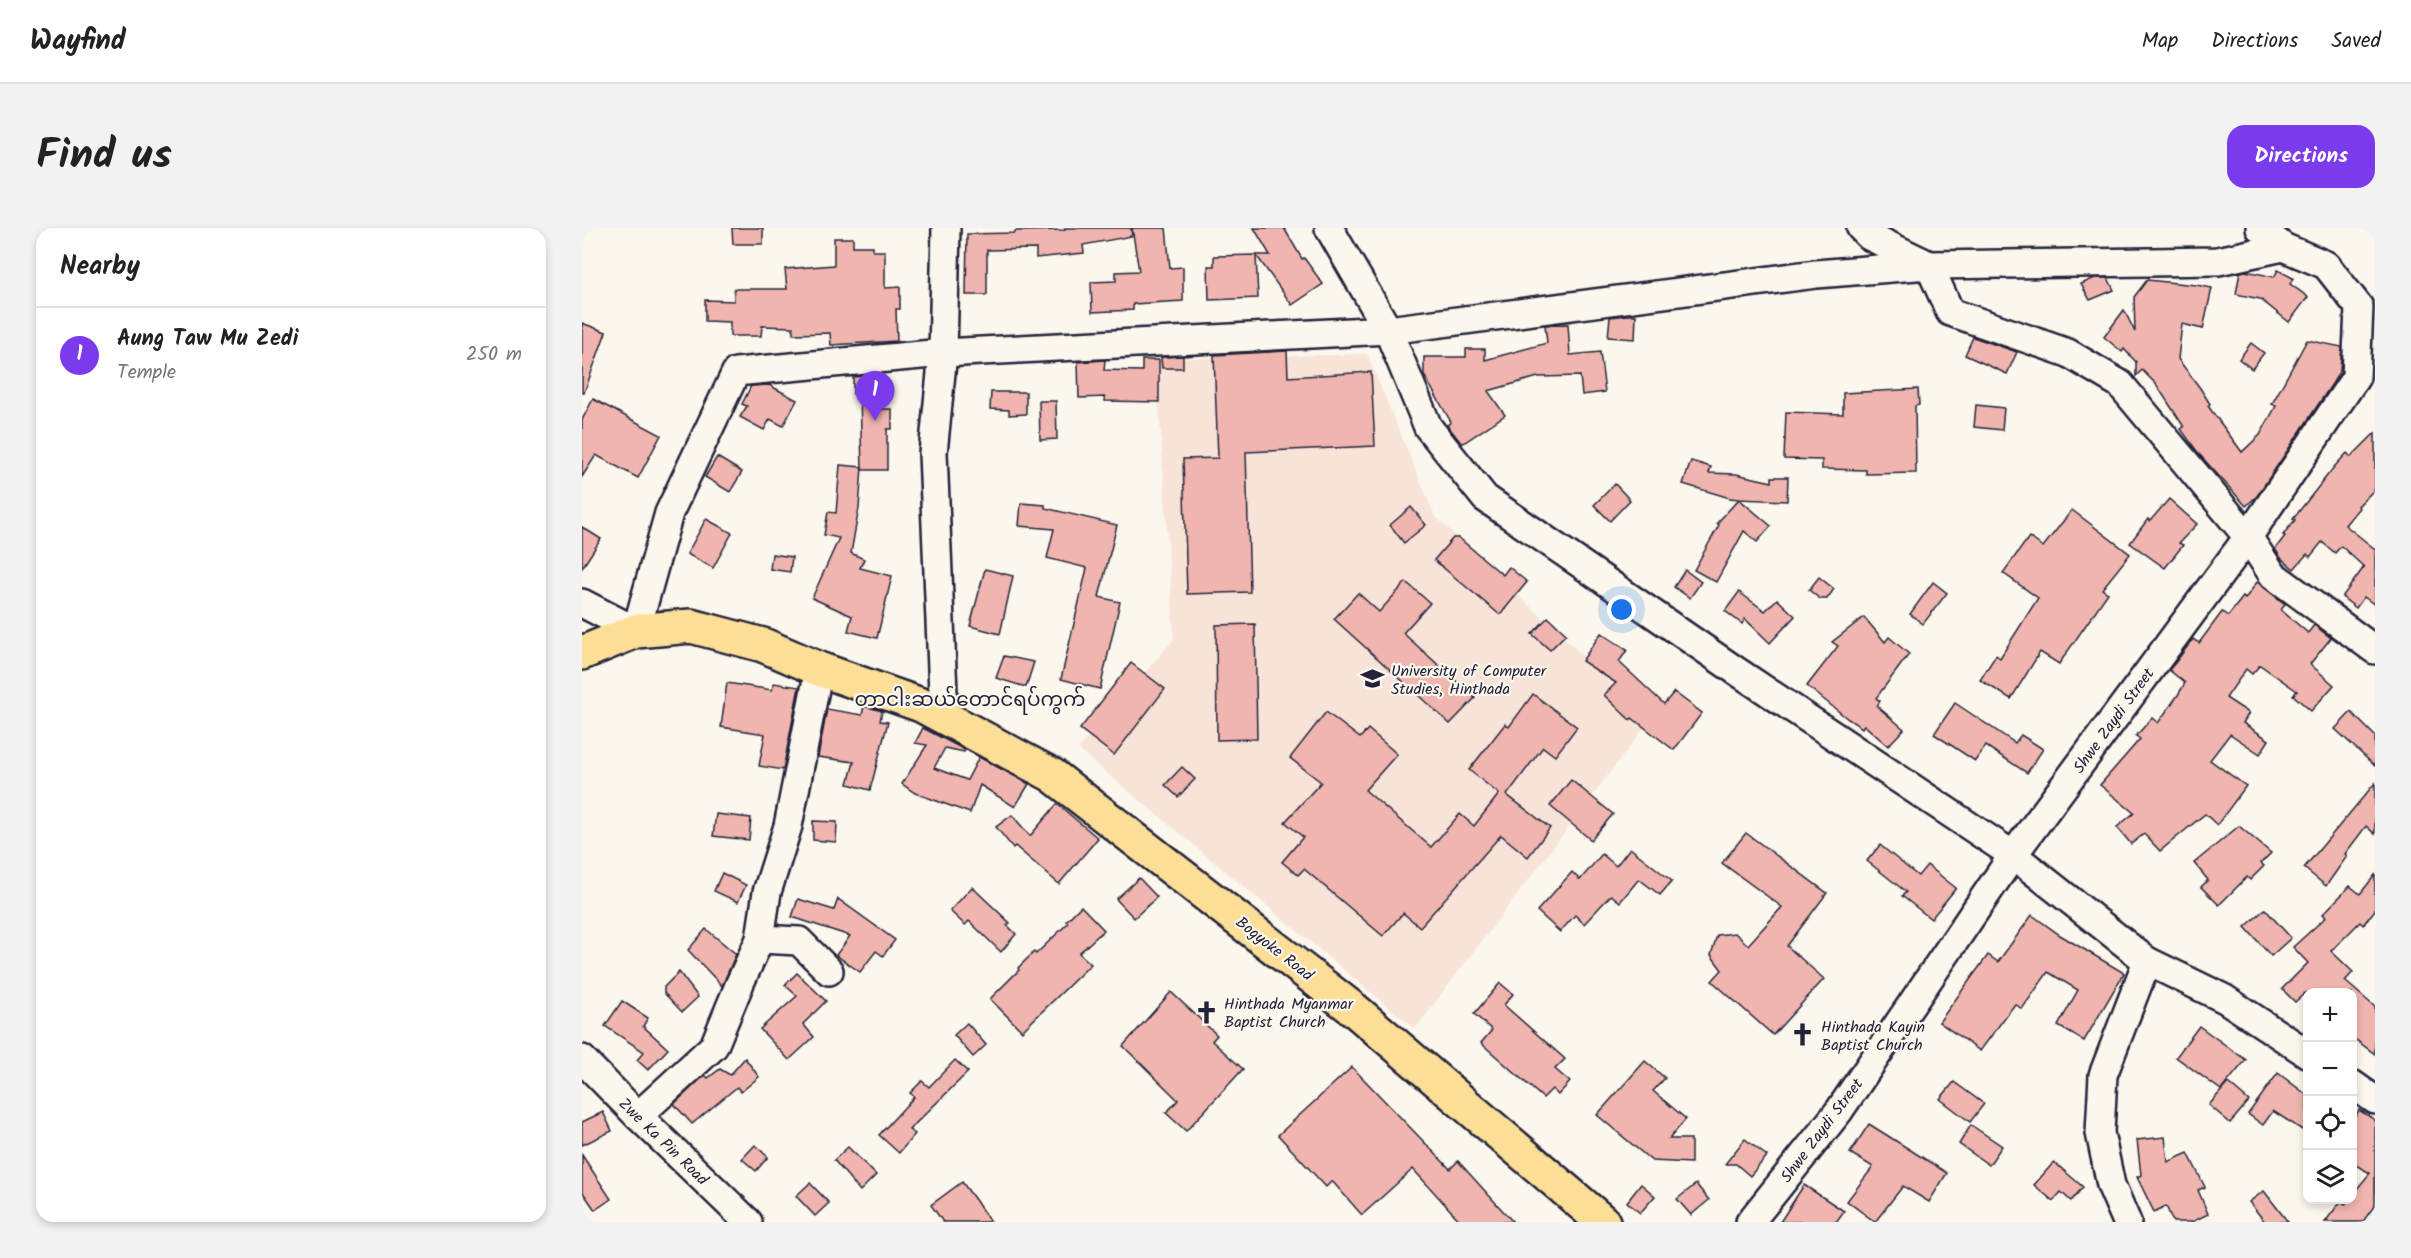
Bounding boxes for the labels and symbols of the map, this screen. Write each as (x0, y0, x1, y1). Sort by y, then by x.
pin: 1 (856, 372, 894, 421)
your location (1607, 595, 1636, 624)
place label: University of Computer Studies, Hinthada (1391, 659, 1548, 702)
street label: Shwe Zaydi Street (2067, 662, 2162, 779)
school or university icon: University of Computer Studies, Hinthada (1360, 666, 1386, 692)
district label: တာငါးဆယ်တောင်ရပ်ကွက် (854, 685, 1086, 717)
street label: Bogyoke Road (1230, 911, 1319, 988)
place label: Hinthada Myanmar Baptist Church (1224, 992, 1355, 1035)
church icon: Hinthada Myanmar Baptist Church (1193, 999, 1219, 1025)
place label: Hinthada Kayin Baptist Church (1821, 1015, 1925, 1058)
church icon: Hinthada Kayin Baptist Church (1790, 1022, 1816, 1048)
street label: Shwe Zaydi Street (1775, 1073, 1870, 1188)
street label: Zwe Ka Pin Road (612, 1092, 715, 1192)

